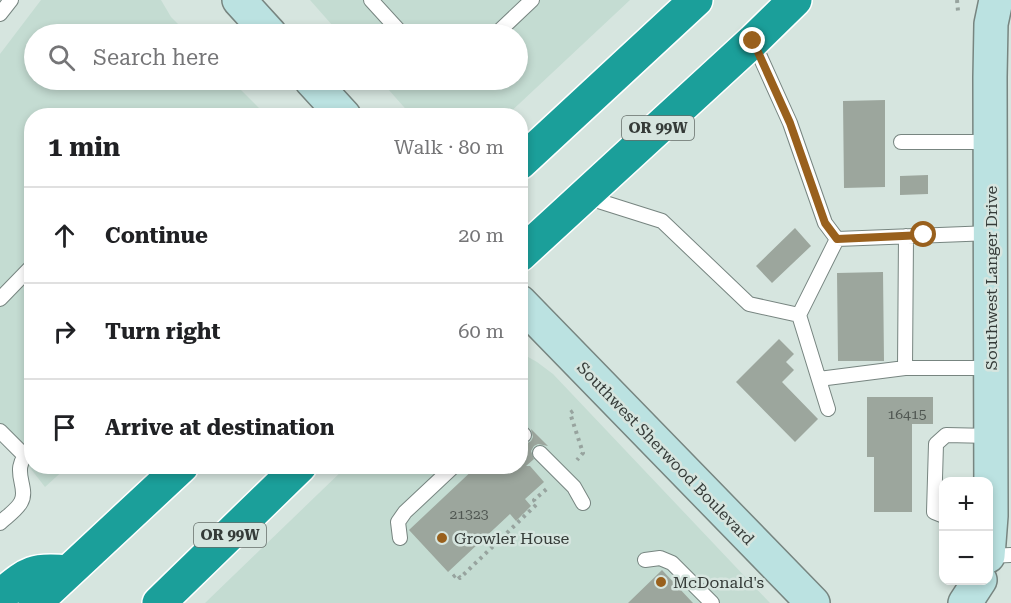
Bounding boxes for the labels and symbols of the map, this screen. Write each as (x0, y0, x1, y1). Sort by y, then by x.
route end (739, 27, 765, 53)
road number: OR 99W (622, 116, 694, 140)
street label: Southwest Langer Drive (982, 186, 1001, 370)
route start (910, 221, 936, 247)
street label: Southwest Sherwood Boulevard (573, 358, 758, 549)
house number: 16415 (887, 406, 927, 422)
house number: 21323 (449, 506, 489, 522)
road number: OR 99W (194, 523, 266, 547)
place label: Growler House (454, 529, 570, 548)
marker: Growler House (435, 531, 449, 545)
place label: McDonald's (673, 573, 765, 592)
marker: McDonald's (654, 575, 668, 589)

